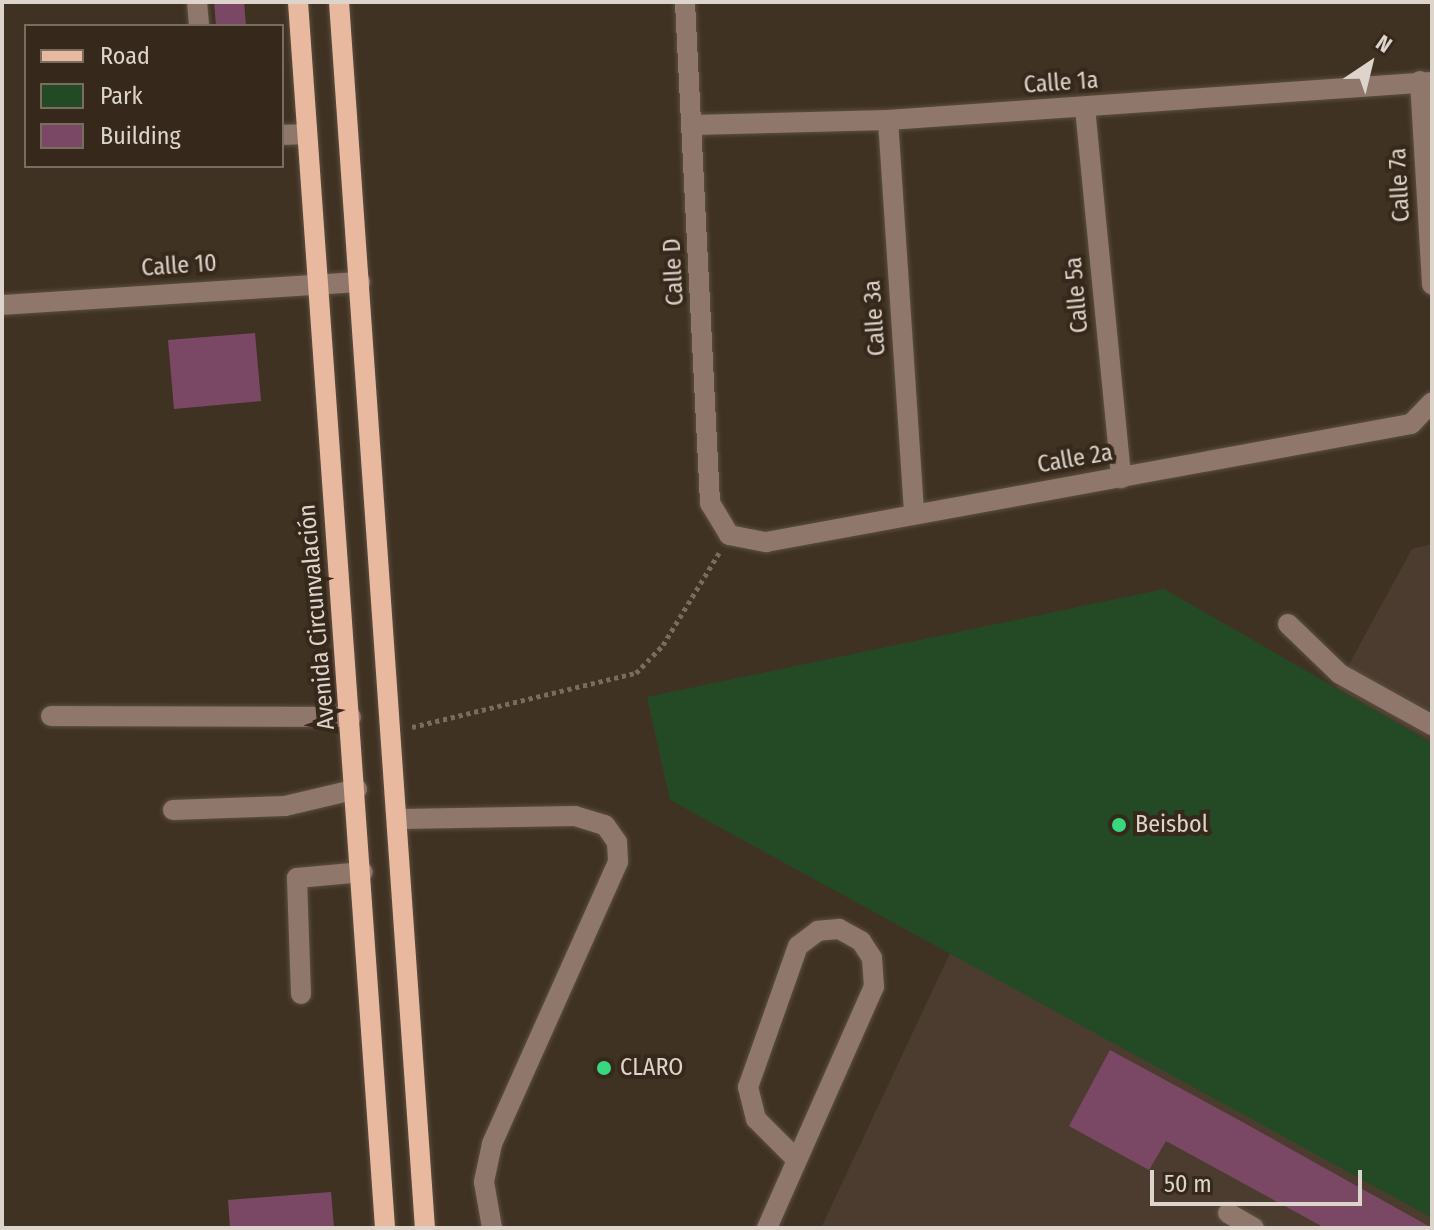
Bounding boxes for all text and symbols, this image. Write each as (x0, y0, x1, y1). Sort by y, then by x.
legend (24, 24, 284, 168)
north arrow (1330, 24, 1410, 104)
text: N (1371, 29, 1397, 59)
text: Road (100, 42, 150, 70)
street label: Calle 1a (1023, 66, 1099, 100)
text: Park (100, 82, 143, 110)
text: Building (100, 122, 181, 150)
street label: Calle 7a (1384, 147, 1416, 223)
street label: Calle D (658, 238, 690, 306)
street label: Calle 10 (140, 249, 218, 283)
street label: Calle 5a (1059, 256, 1095, 334)
street label: Calle 3a (858, 279, 892, 357)
street label: Calle 2a (1035, 438, 1115, 480)
street label: Avenida Circunvalación (293, 503, 341, 731)
place label: Beisbol (1135, 811, 1208, 839)
marker: Beisbol (1110, 816, 1128, 834)
place label: CLARO (620, 1054, 683, 1082)
marker: CLARO (595, 1059, 613, 1077)
scale bar (1154, 1154, 1366, 1204)
text: 50 m (1164, 1170, 1212, 1198)

